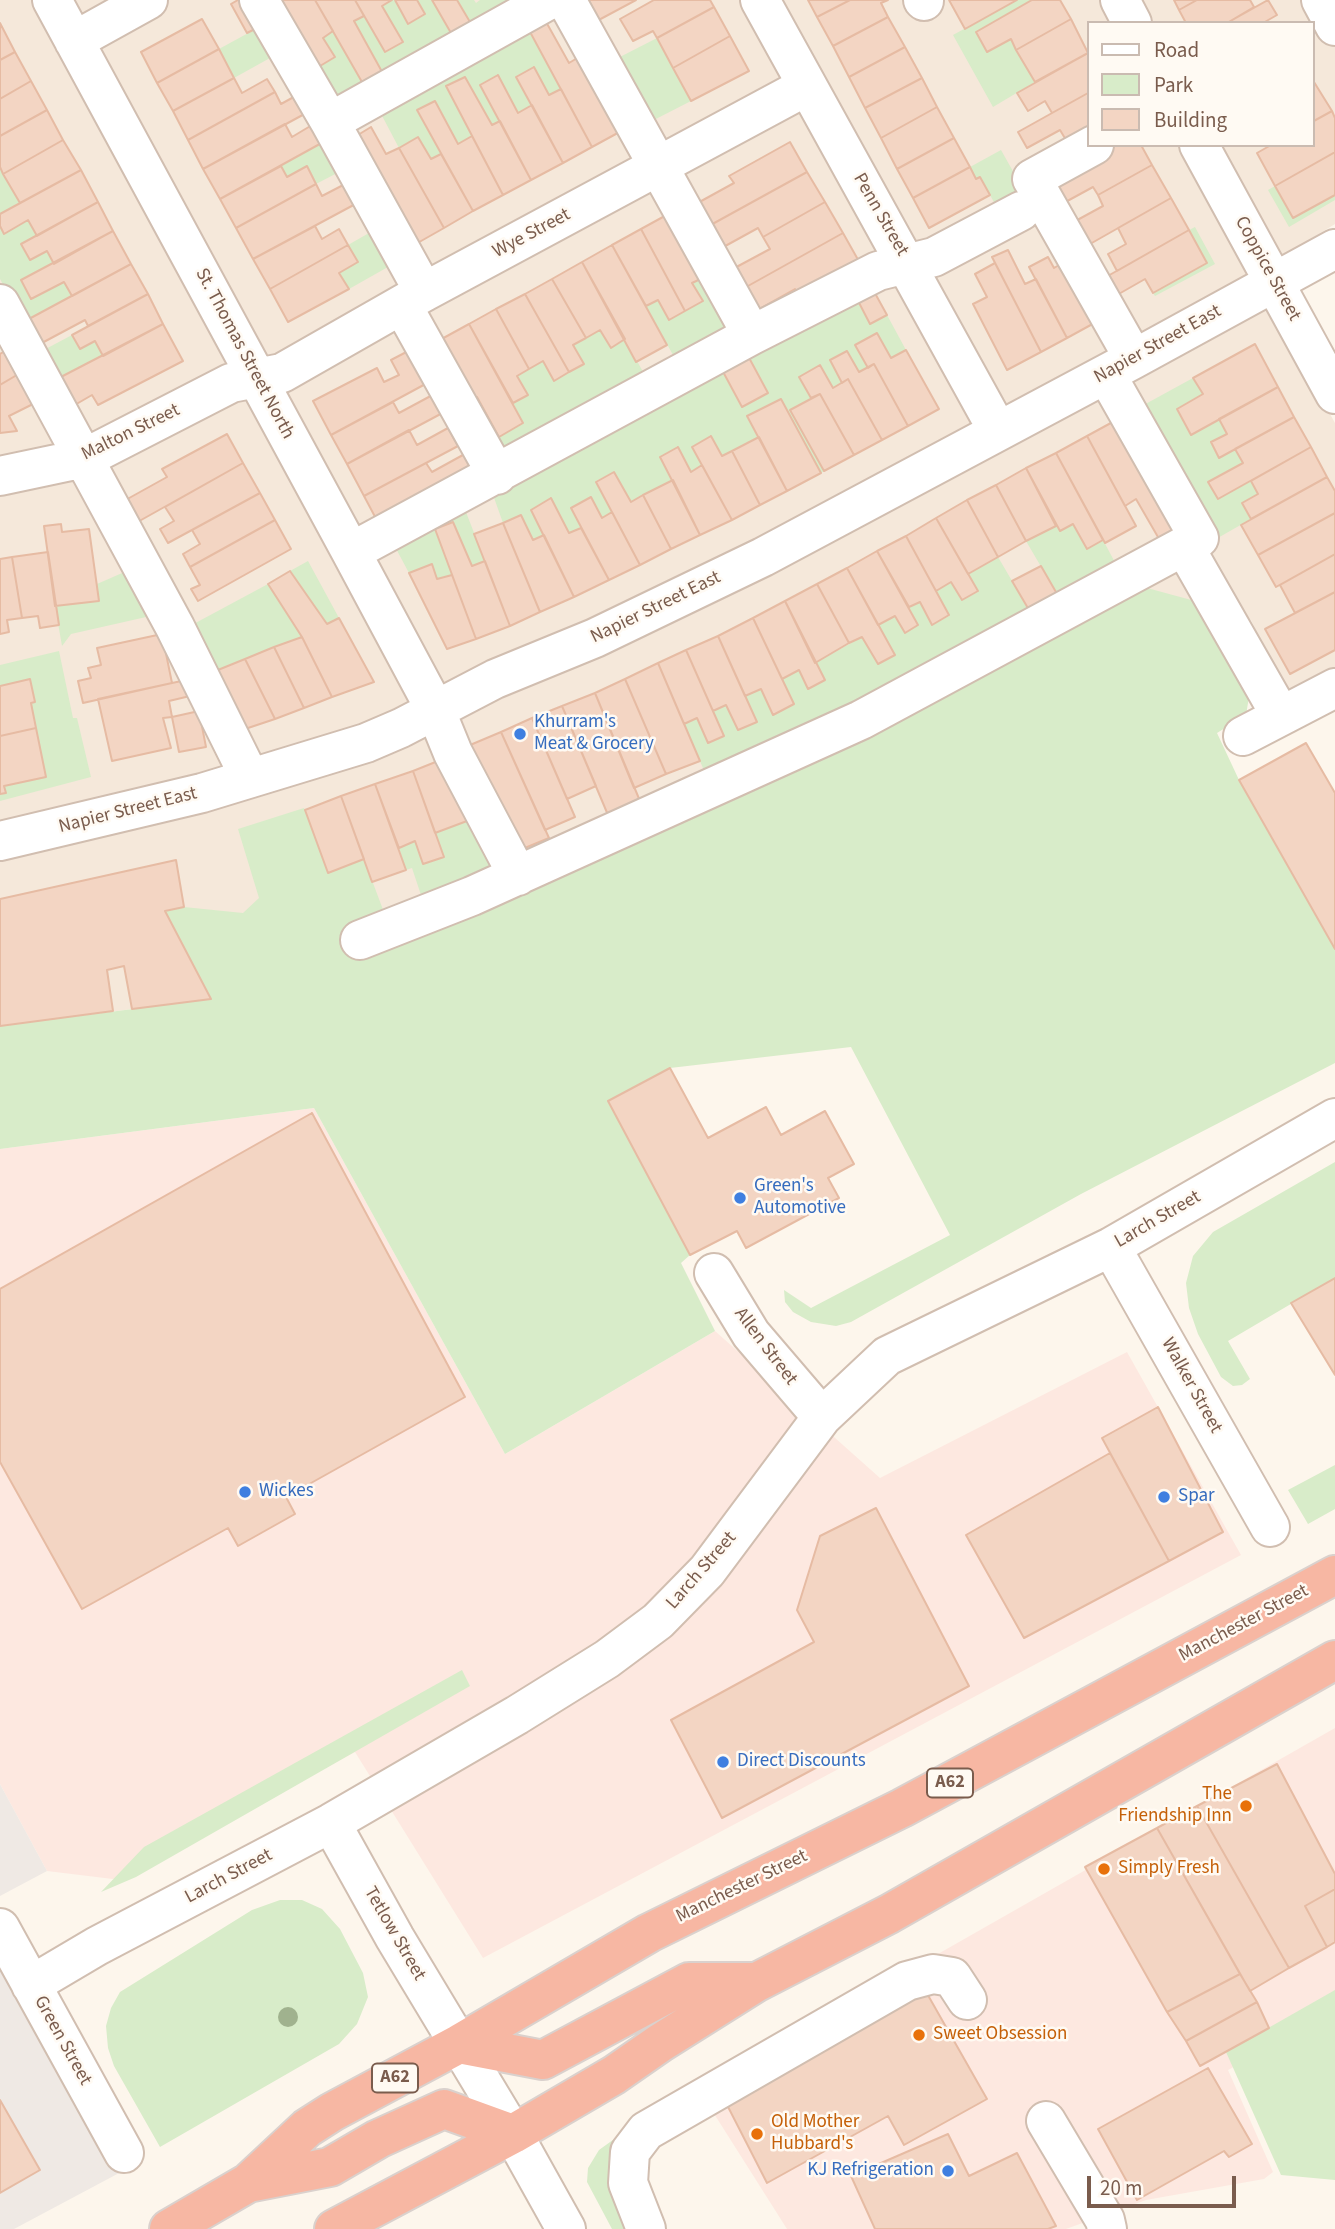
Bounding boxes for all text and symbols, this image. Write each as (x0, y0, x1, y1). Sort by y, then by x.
legend (1086, 21, 1314, 147)
text: Road (1154, 35, 1199, 65)
text: Park (1154, 70, 1193, 100)
text: Building (1154, 105, 1227, 135)
street label: Penn Street (847, 170, 913, 260)
street label: Wye Street (489, 204, 575, 264)
street label: Coppice Street (1229, 213, 1305, 325)
street label: St. Thomas Street North (189, 265, 299, 443)
street label: Napier Street East (1090, 301, 1226, 389)
street label: Malton Street (78, 399, 184, 467)
street label: Napier Street East (587, 567, 725, 649)
place label: Khurram's Meat & Grocery (534, 712, 654, 756)
marker: Khurram's Meat & Grocery (512, 726, 528, 742)
street label: Napier Street East (56, 783, 200, 839)
place label: Green's Automotive (754, 1176, 846, 1220)
street label: Larch Street (1111, 1186, 1205, 1254)
marker: Green's Automotive (732, 1190, 748, 1206)
street label: Allen Street (728, 1304, 802, 1390)
street label: Walker Street (1155, 1334, 1227, 1438)
place label: Wickes (259, 1481, 314, 1503)
marker: Wickes (237, 1484, 253, 1500)
place label: Spar (1178, 1486, 1215, 1508)
marker: Spar (1156, 1489, 1172, 1505)
street label: Larch Street (662, 1527, 742, 1615)
street label: Manchester Street (1175, 1580, 1313, 1668)
place label: Direct Discounts (737, 1751, 866, 1773)
marker: Direct Discounts (715, 1754, 731, 1770)
road number: A62 (927, 1768, 973, 1798)
place label: The Friendship Inn (1118, 1784, 1232, 1828)
marker: The Friendship Inn (1238, 1798, 1254, 1814)
street label: Larch Street (181, 1844, 277, 1910)
street label: Manchester Street (673, 1845, 811, 1929)
place label: Simply Fresh (1118, 1858, 1220, 1880)
marker: Simply Fresh (1096, 1861, 1112, 1877)
street label: Tetlow Street (358, 1883, 430, 1985)
street label: Green Street (28, 1992, 96, 2090)
place label: Sweet Obsession (933, 2024, 1067, 2046)
marker: Sweet Obsession (911, 2027, 927, 2043)
road number: A62 (372, 2064, 418, 2092)
place label: Old Mother Hubbard's (771, 2112, 859, 2156)
marker: Old Mother Hubbard's (749, 2126, 765, 2142)
place label: KJ Refrigeration (807, 2160, 934, 2182)
scale bar (1090, 2162, 1239, 2206)
marker: KJ Refrigeration (940, 2163, 956, 2179)
text: 20 m (1100, 2173, 1142, 2203)

